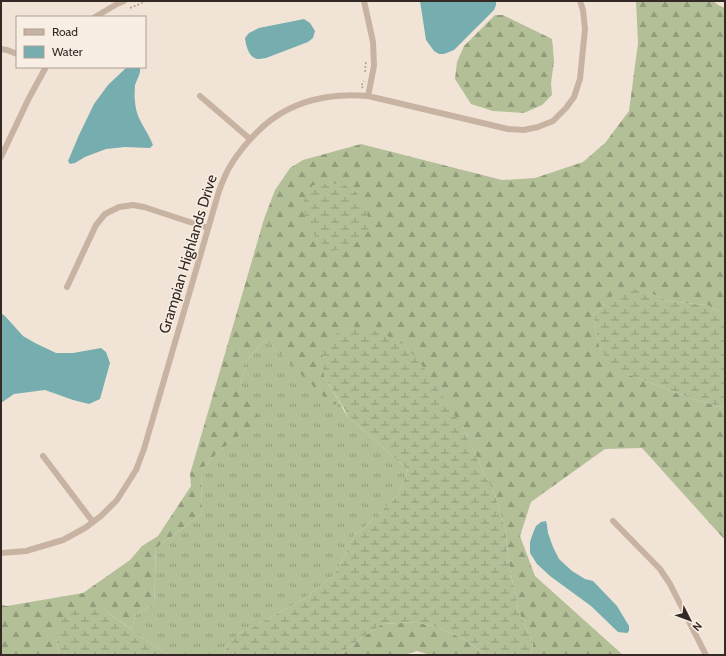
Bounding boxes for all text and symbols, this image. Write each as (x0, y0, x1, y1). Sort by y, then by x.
legend (16, 16, 146, 68)
text: Road (52, 24, 78, 39)
text: Water (52, 44, 83, 59)
street label: Grampian Highlands Drive (155, 172, 221, 336)
north arrow (670, 600, 710, 640)
text: N (690, 619, 705, 634)

